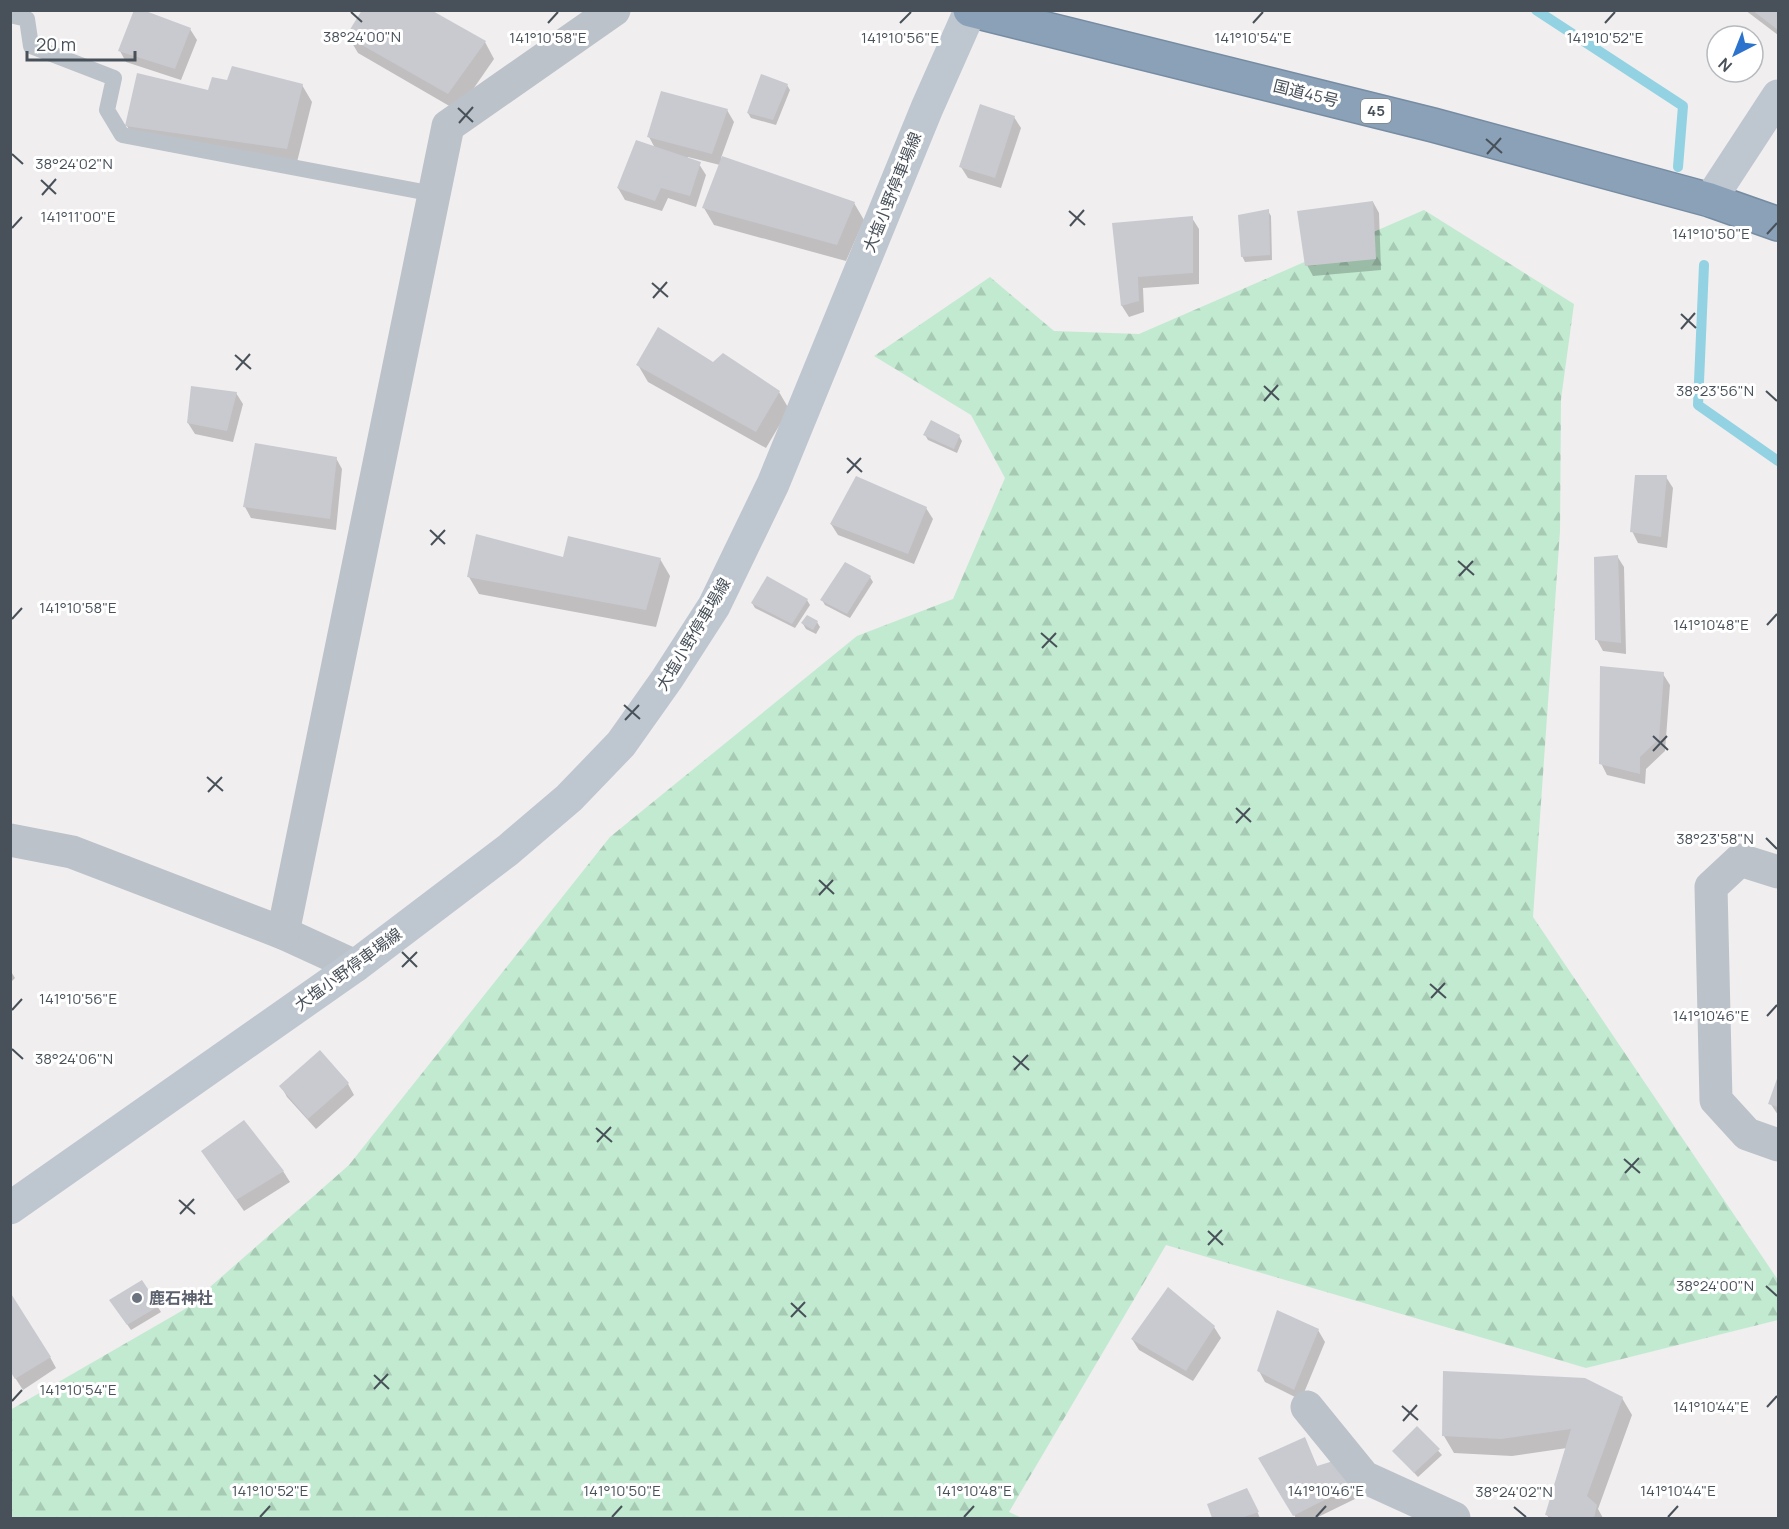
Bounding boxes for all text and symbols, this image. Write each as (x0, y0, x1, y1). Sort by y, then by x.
scale bar (27, 24, 135, 62)
north arrow (1705, 24, 1765, 84)
text: 38°24'00"N (323, 26, 401, 47)
text: 141°10'58"E (509, 27, 587, 48)
text: 141°10'56"E (861, 27, 939, 48)
text: 141°10'54"E (1215, 27, 1291, 48)
text: 141°10'52"E (1567, 27, 1643, 48)
text: 20 m (36, 32, 76, 56)
text: N (1713, 53, 1737, 77)
street label: 国道45号 (1271, 74, 1341, 112)
road number: 45 (1361, 99, 1391, 123)
street label: 大塩小野停車場線 (858, 129, 926, 255)
text: 38°24'02"N (35, 153, 113, 174)
text: 141°11'00"E (41, 206, 115, 227)
text: 141°10'50"E (1672, 223, 1750, 244)
text: 38°23'56"N (1676, 380, 1754, 401)
street label: 大塩小野停車場線 (651, 573, 735, 695)
text: 141°10'58"E (39, 597, 117, 618)
text: 141°10'48"E (1673, 614, 1749, 635)
text: 38°23'58"N (1676, 828, 1754, 849)
street label: 大塩小野停車場線 (290, 922, 406, 1016)
text: 141°10'56"E (39, 988, 117, 1009)
text: 141°10'46"E (1673, 1005, 1749, 1026)
text: 38°24'06"N (35, 1048, 113, 1069)
text: 38°24'00"N (1676, 1275, 1754, 1296)
place label: 鹿石神社 (149, 1287, 213, 1309)
marker: 鹿石神社 (130, 1291, 144, 1305)
text: 141°10'54"E (40, 1379, 116, 1400)
text: 141°10'44"E (1673, 1396, 1749, 1417)
text: 141°10'52"E (232, 1480, 308, 1501)
text: 141°10'50"E (583, 1480, 661, 1501)
text: 141°10'48"E (936, 1480, 1012, 1501)
text: 141°10'46"E (1288, 1480, 1364, 1501)
text: 141°10'44"E (1640, 1480, 1716, 1501)
text: 38°24'02"N (1475, 1481, 1553, 1502)

